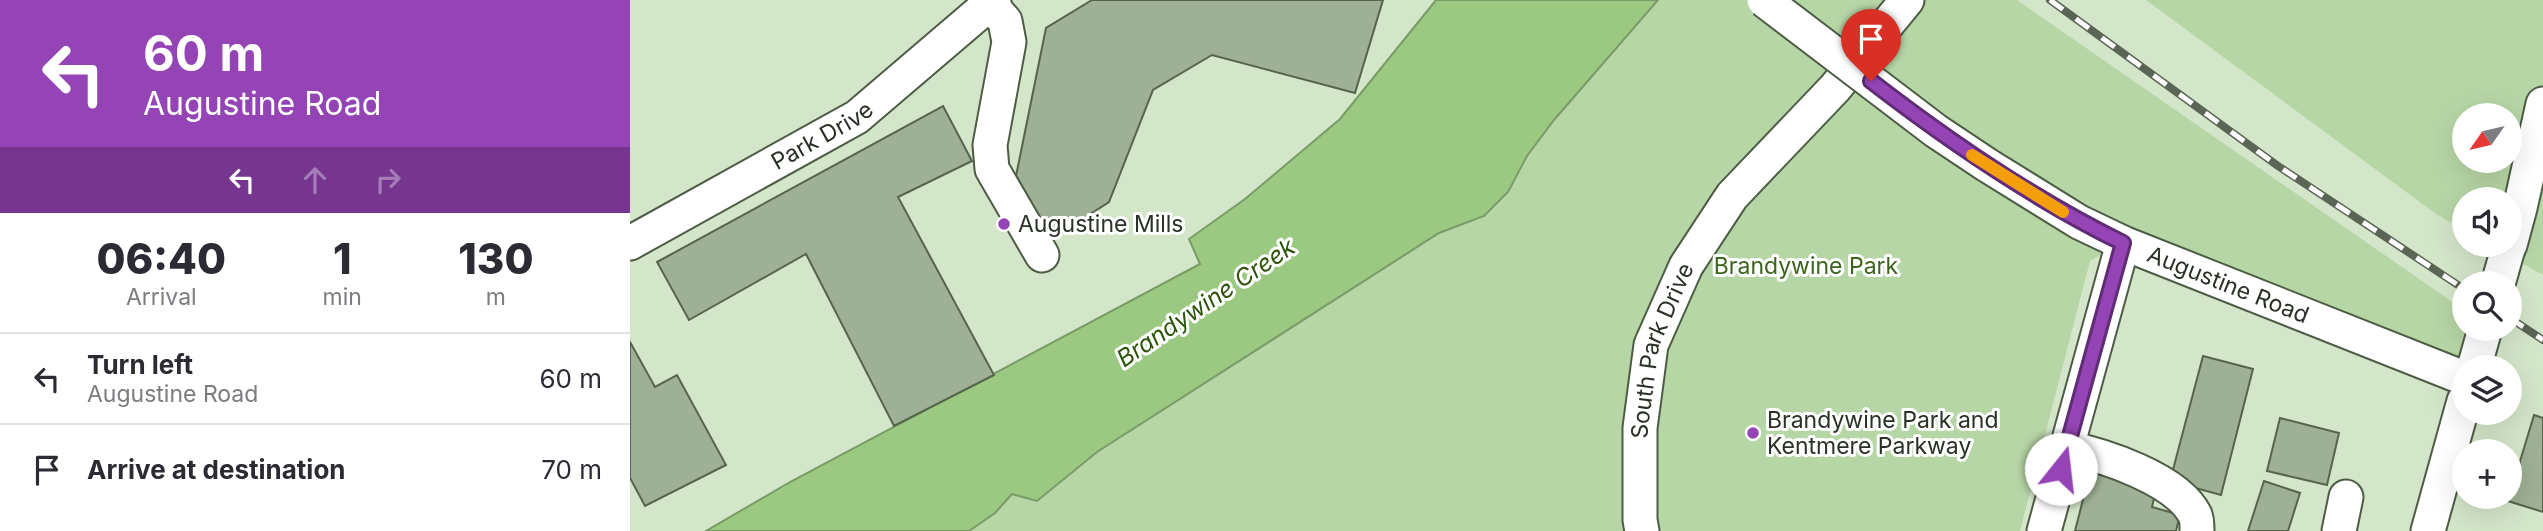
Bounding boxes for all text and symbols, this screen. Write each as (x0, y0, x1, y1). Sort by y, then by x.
pin (1841, 9, 1901, 81)
icon: arrive (1852, 20, 1890, 58)
text: 60 m (143, 24, 264, 83)
icon: left (28, 28, 119, 119)
text: Augustine Road (143, 84, 381, 123)
street label: Park Drive (766, 95, 879, 176)
north arrow (2452, 103, 2522, 173)
map controls (2452, 103, 2522, 509)
icon: left (223, 161, 261, 199)
icon: ahead (296, 161, 334, 199)
icon: right (369, 161, 407, 199)
button: sound (2452, 187, 2522, 257)
place label: Augustine Mills (1018, 210, 1184, 238)
marker: Augustine Mills (996, 216, 1012, 232)
water label: Brandywine Creek (1111, 232, 1301, 373)
text: 06:40 (96, 233, 226, 284)
text: 1 (333, 233, 351, 284)
text: 130 (458, 233, 534, 284)
street label: Augustine Road (2143, 240, 2313, 329)
park label: Brandywine Park (1714, 252, 1899, 280)
street label: South Park Drive (1626, 258, 1700, 439)
button: search (2452, 271, 2522, 341)
text: Arrival (126, 283, 197, 311)
text: min (323, 283, 362, 311)
text: m (486, 283, 506, 311)
text: Turn left (87, 349, 193, 380)
button: layers (2452, 355, 2522, 425)
icon: left (28, 360, 66, 398)
text: 60 m (539, 363, 602, 394)
text: Augustine Road (87, 380, 258, 408)
place label: Brandywine Park and Kentmere Parkway (1767, 406, 1999, 460)
marker: Brandywine Park and Kentmere Parkway (1745, 425, 1761, 441)
position arrow (2024, 432, 2098, 506)
button: + (2452, 439, 2522, 509)
icon: arrive (28, 451, 66, 489)
text: Arrive at destination (87, 454, 346, 485)
text: 70 m (541, 454, 602, 485)

